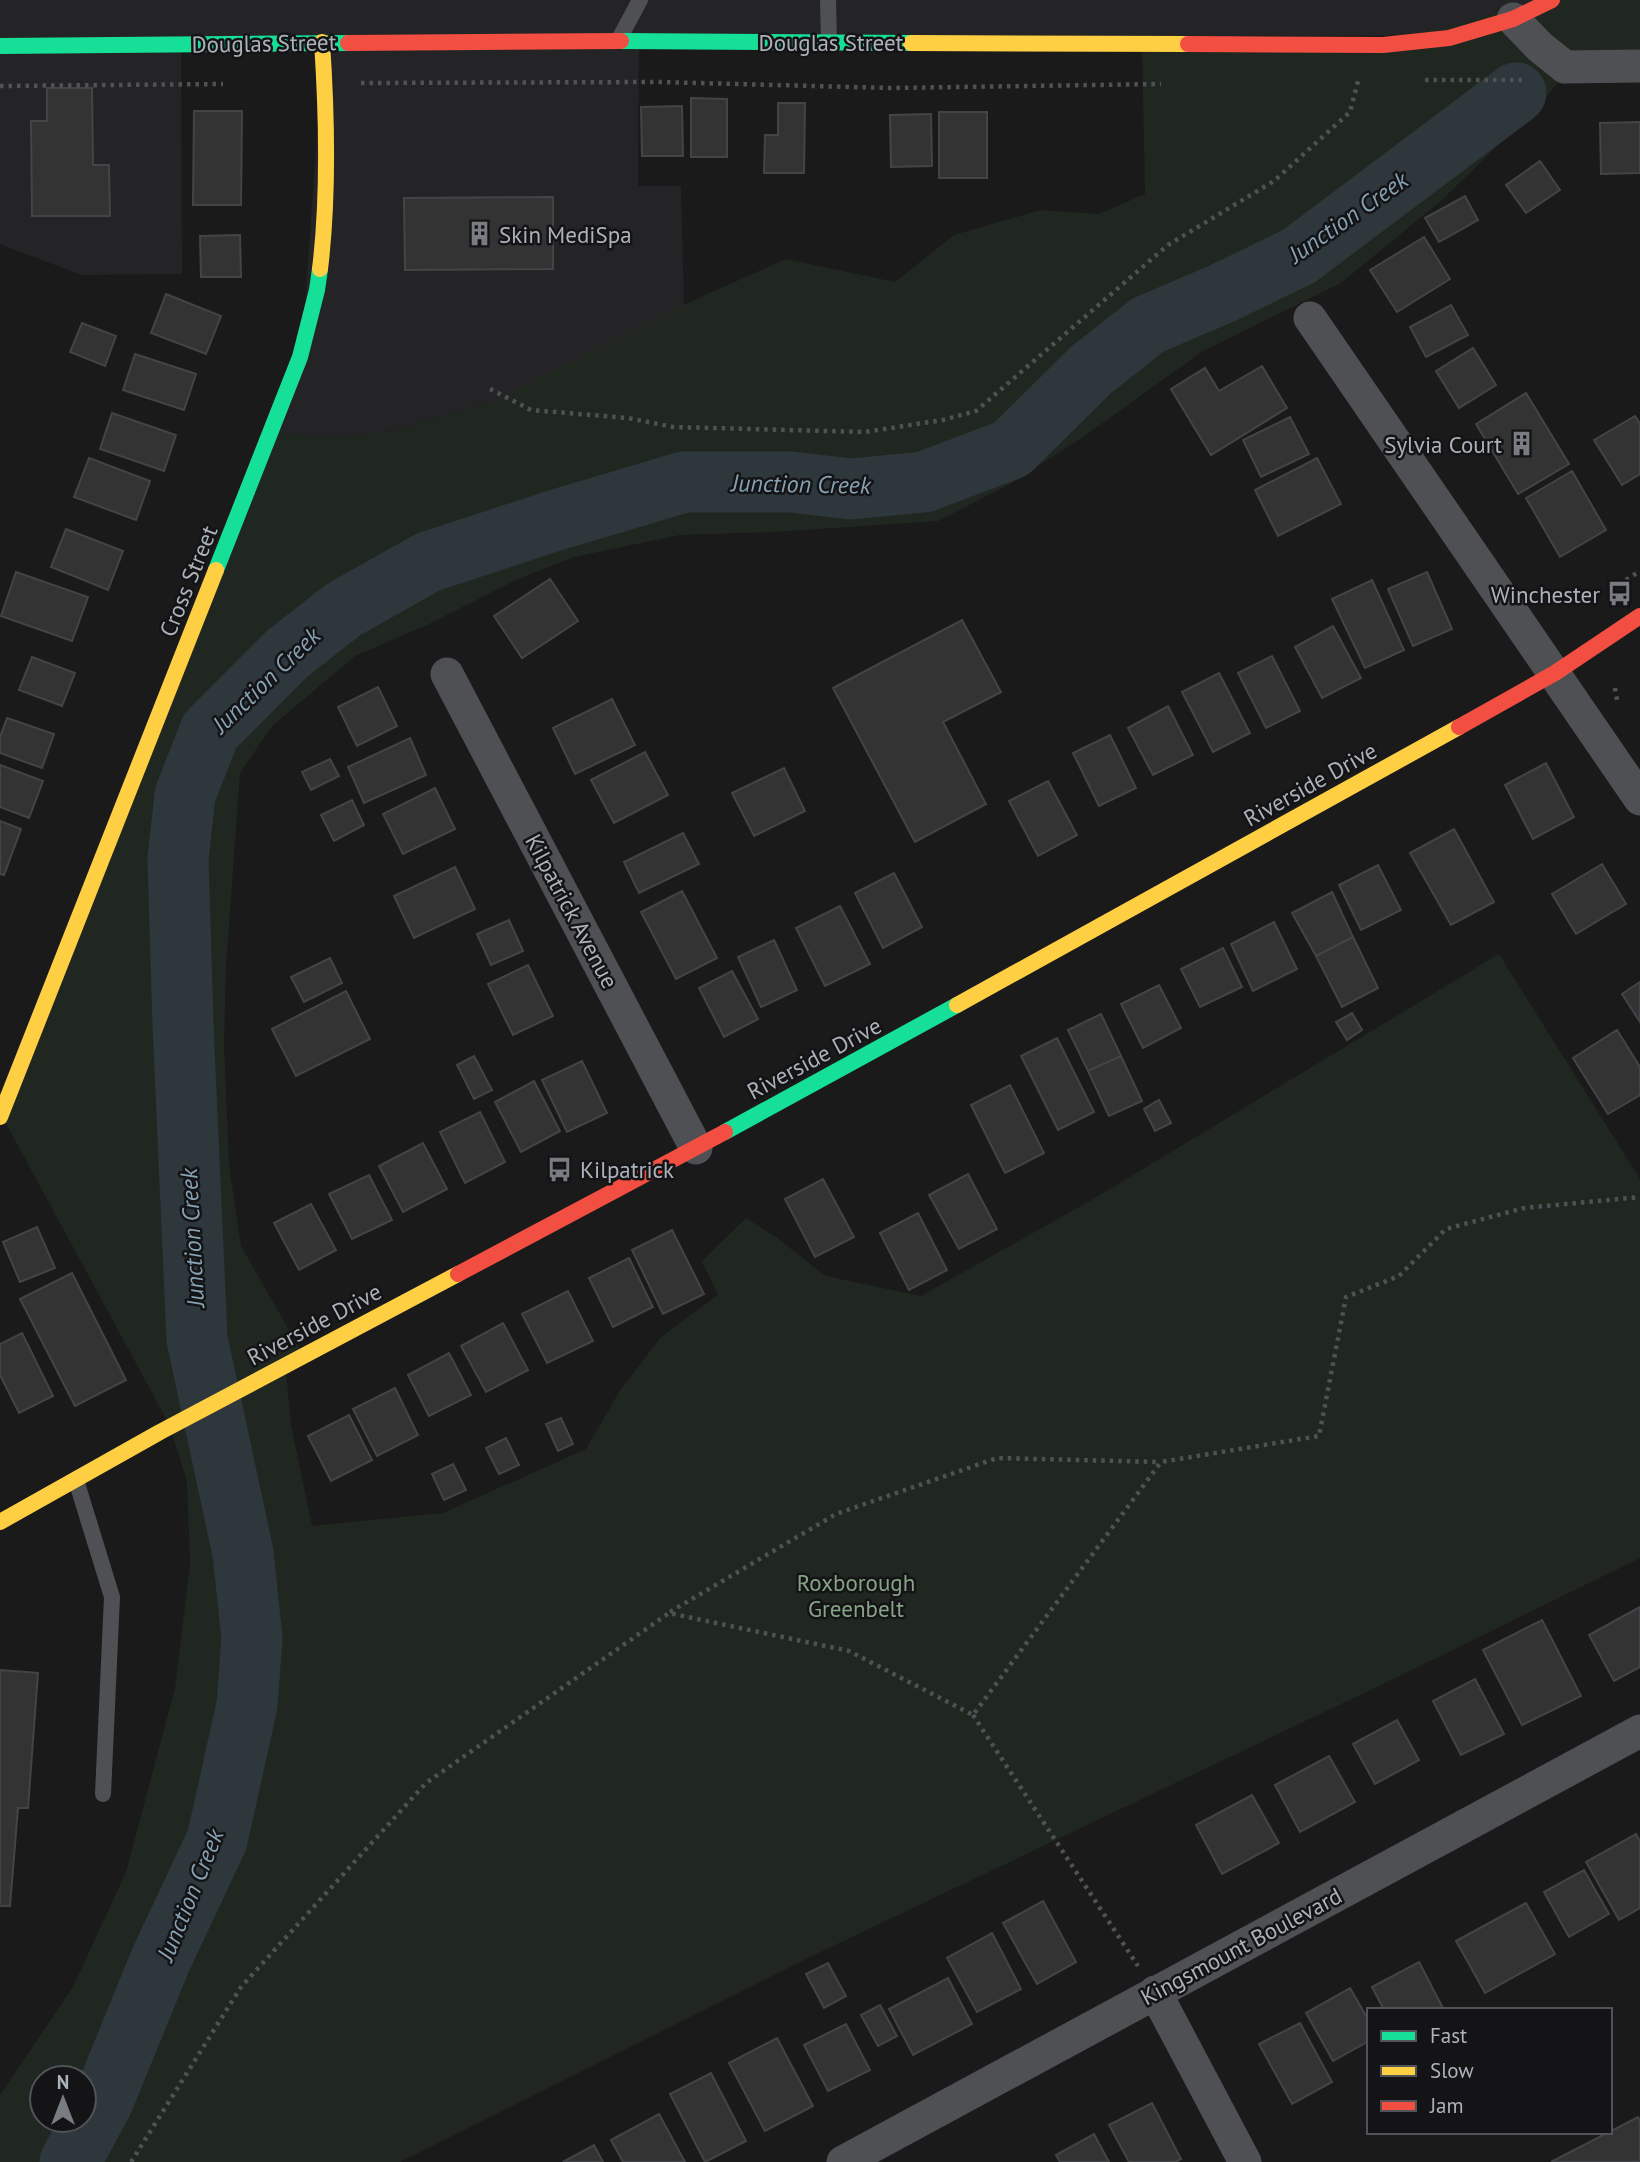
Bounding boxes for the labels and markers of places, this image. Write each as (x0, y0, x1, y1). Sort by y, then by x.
building icon: Skin MediSpa (465, 220, 493, 248)
place label: Skin MediSpa (499, 220, 632, 249)
place label: Sylvia Court (1384, 430, 1502, 459)
building icon: Sylvia Court (1508, 430, 1536, 458)
place label: Winchester (1491, 580, 1600, 609)
bus stop icon: Winchester (1606, 580, 1634, 608)
bus stop icon: Kilpatrick (546, 1155, 574, 1183)
place label: Kilpatrick (580, 1155, 674, 1184)

